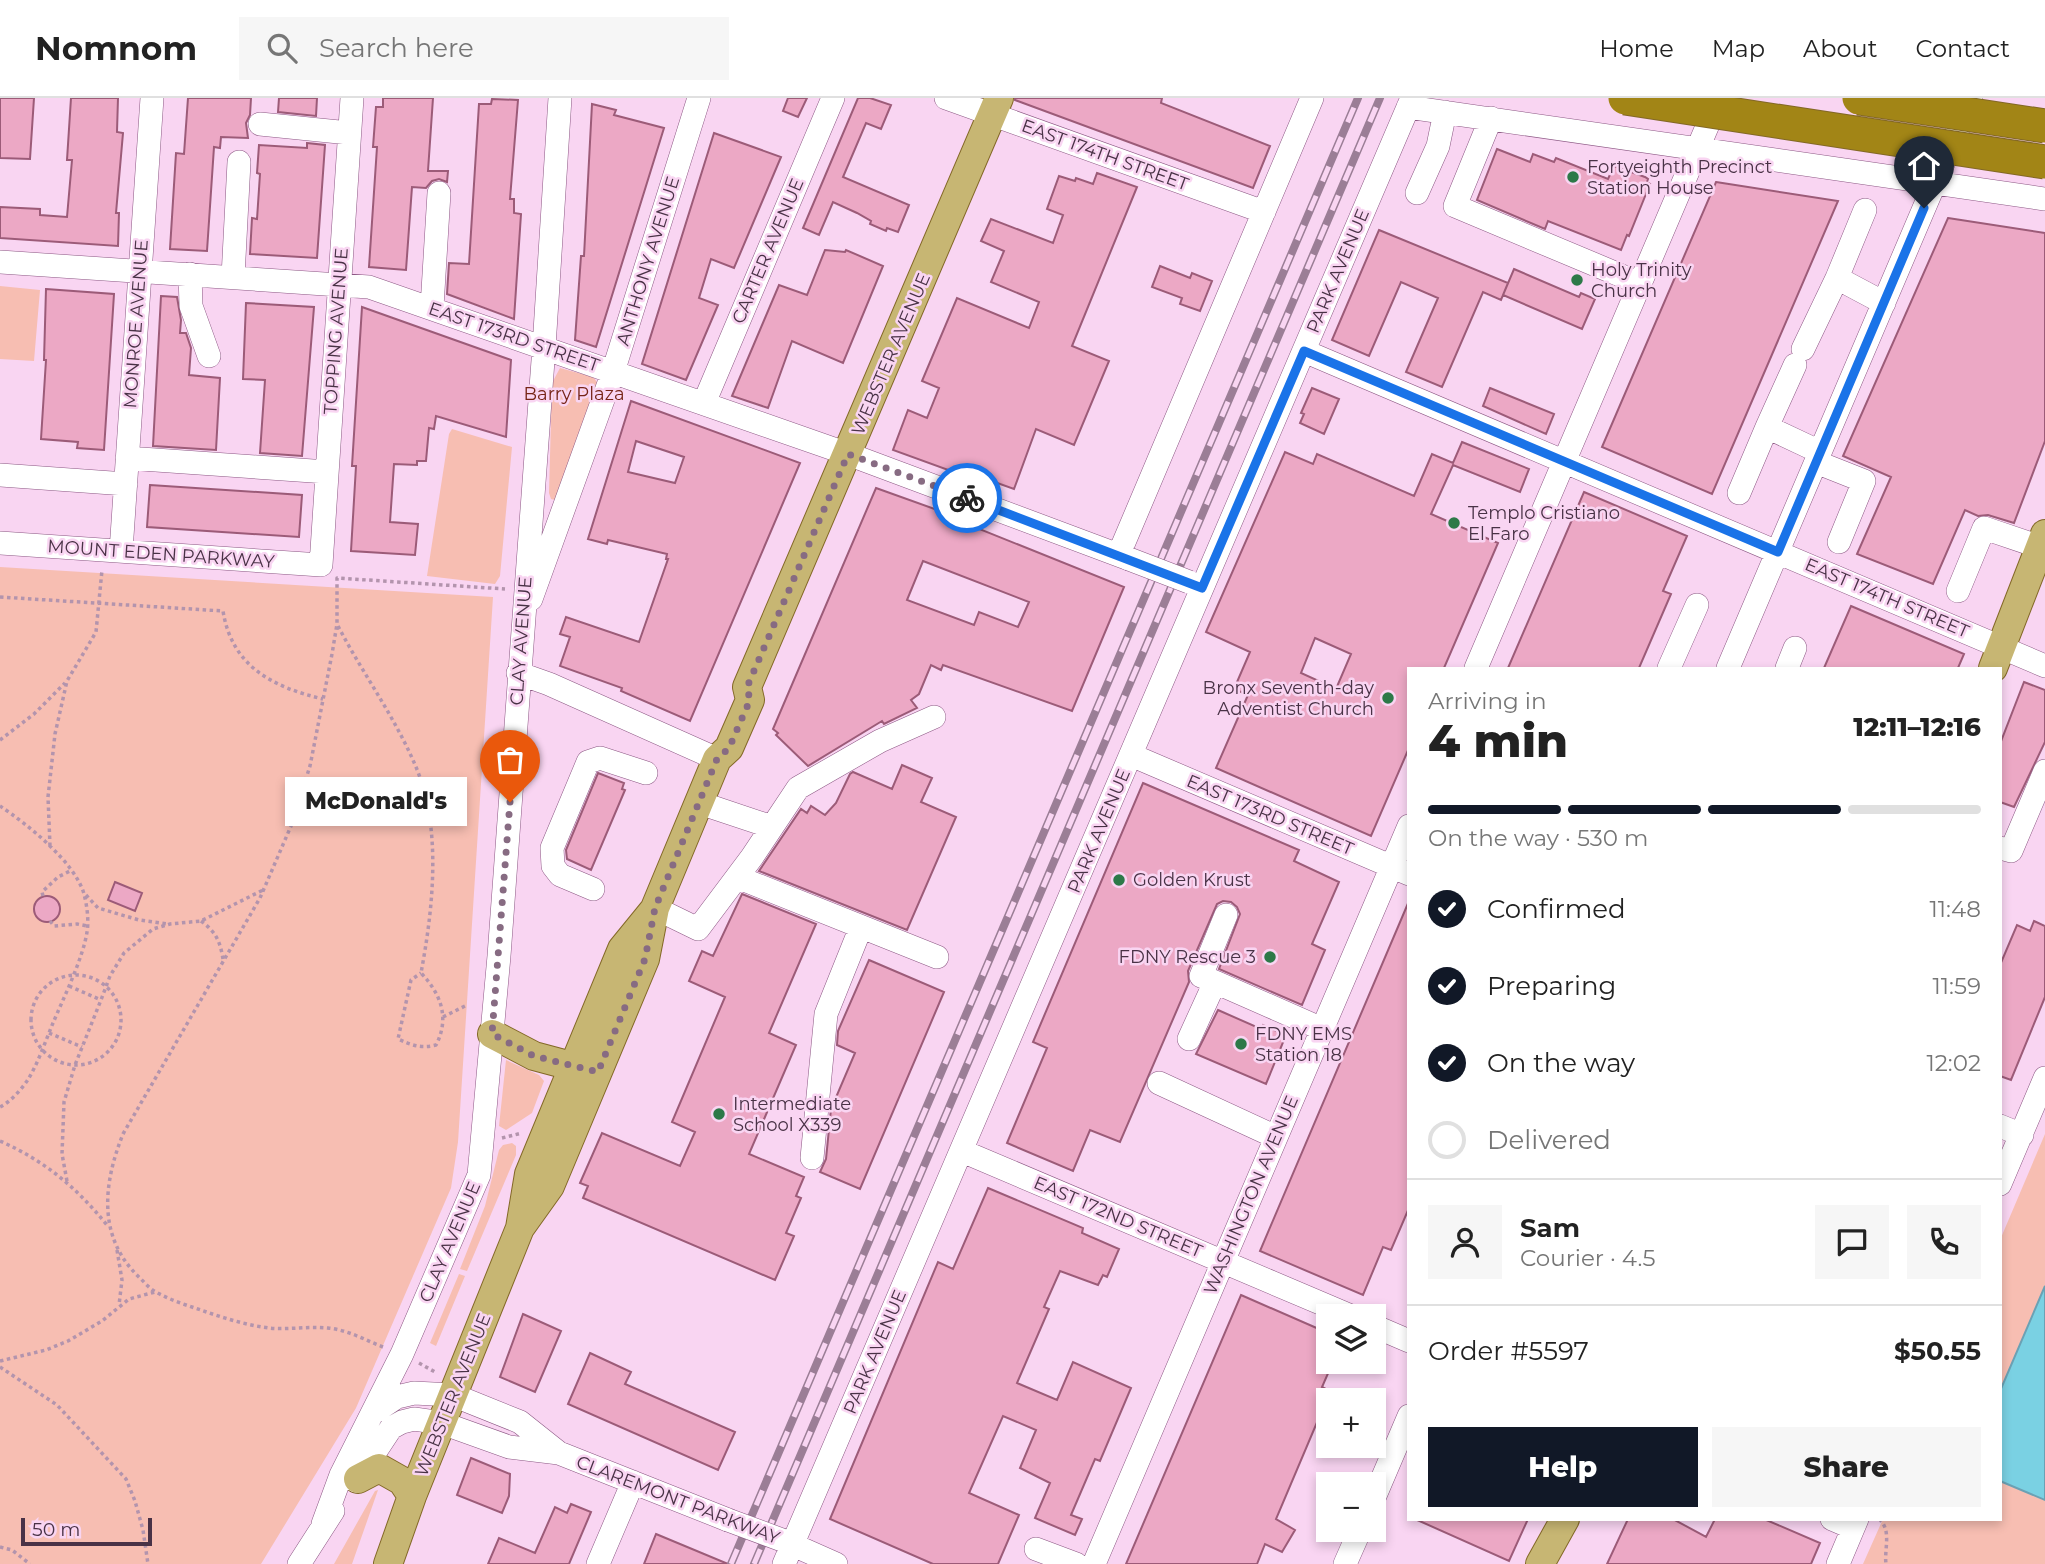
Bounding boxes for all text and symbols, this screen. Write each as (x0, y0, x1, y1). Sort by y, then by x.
search box (239, 17, 729, 80)
text: Nomnom (35, 28, 197, 68)
icon: search (263, 29, 301, 67)
text: Search here (319, 32, 474, 64)
text: Home (1599, 34, 1674, 63)
text: Map (1712, 34, 1765, 63)
text: About (1803, 34, 1877, 63)
text: Contact (1915, 34, 2010, 63)
street label: EAST 174TH STREET (1018, 115, 1192, 196)
pin (1894, 136, 1954, 208)
icon: home (1905, 147, 1943, 185)
place label: Fortyeighth Precinct Station House (1587, 156, 1772, 199)
marker: Fortyeighth Precinct Station House (1565, 169, 1581, 185)
street label: ANTHONY AVENUE (612, 174, 684, 348)
street label: CARTER AVENUE (727, 175, 809, 327)
street label: PARK AVENUE (1302, 205, 1374, 337)
street label: MONROE AVENUE (119, 239, 153, 409)
street label: TOPPING AVENUE (319, 247, 353, 415)
place label: Holy Trinity Church (1591, 259, 1692, 302)
street label: WEBSTER AVENUE (847, 270, 935, 438)
marker: Holy Trinity Church (1569, 272, 1585, 288)
street label: EAST 173RD STREET (426, 297, 603, 377)
park label: Barry Plaza (523, 383, 625, 405)
courier (932, 463, 1002, 533)
icon: bike (948, 479, 986, 517)
place label: Templo Cristiano El Faro (1468, 502, 1620, 545)
marker: Templo Cristiano El Faro (1446, 515, 1462, 531)
street label: MOUNT EDEN PARKWAY (47, 535, 276, 573)
street label: EAST 174TH STREET (1802, 553, 1973, 643)
street label: CLAY AVENUE (506, 576, 536, 706)
place label: Bronx Seventh-day Adventist Church (1203, 677, 1374, 720)
text: Arriving in (1428, 687, 1547, 715)
marker: Bronx Seventh-day Adventist Church (1380, 690, 1396, 706)
text: 12:11–12:16 (1853, 711, 1981, 743)
text: 4 min (1428, 712, 1568, 769)
pin (480, 730, 540, 802)
icon: bag (491, 741, 529, 779)
street label: PARK AVENUE (1063, 765, 1135, 897)
street label: EAST 173RD STREET (1183, 770, 1357, 860)
callout: McDonald's (286, 778, 468, 826)
text: McDonald's (305, 787, 447, 815)
text: On the way · 530 m (1428, 824, 1648, 852)
place label: Golden Krust (1133, 869, 1251, 891)
marker: Golden Krust (1111, 872, 1127, 888)
icon: check (1428, 890, 1466, 928)
text: Confirmed (1487, 893, 1626, 925)
text: 11:48 (1929, 895, 1981, 923)
place label: FDNY Rescue 3 (1119, 946, 1256, 968)
marker: FDNY Rescue 3 (1262, 949, 1278, 965)
icon: check (1428, 967, 1466, 1005)
text: Preparing (1487, 970, 1616, 1002)
text: 11:59 (1932, 972, 1981, 1000)
place label: FDNY EMS Station 18 (1255, 1023, 1352, 1066)
marker: FDNY EMS Station 18 (1233, 1036, 1249, 1052)
icon: check (1428, 1044, 1466, 1082)
text: On the way (1487, 1047, 1635, 1079)
text: 12:02 (1926, 1049, 1981, 1077)
street label: WASHINGTON AVENUE (1199, 1092, 1303, 1298)
place label: Intermediate School X339 (733, 1093, 851, 1136)
marker: Intermediate School X339 (711, 1106, 727, 1122)
text: Delivered (1487, 1124, 1611, 1156)
street label: EAST 172ND STREET (1030, 1171, 1206, 1263)
street label: CLAY AVENUE (415, 1178, 485, 1306)
button: person (1428, 1205, 1502, 1279)
button: chat (1815, 1205, 1889, 1279)
button: phone (1907, 1205, 1981, 1279)
text: Sam (1520, 1212, 1580, 1244)
text: Courier · 4.5 (1520, 1244, 1655, 1272)
street label: PARK AVENUE (839, 1286, 911, 1418)
map controls (1316, 1304, 1386, 1542)
button: layers (1316, 1304, 1386, 1374)
street label: WEBSTER AVENUE (410, 1310, 496, 1480)
text: Order #5597 (1428, 1335, 1589, 1367)
text: $50.55 (1894, 1335, 1981, 1367)
button: + (1316, 1388, 1386, 1458)
button: Help (1428, 1427, 1698, 1507)
button: Share (1712, 1427, 1981, 1507)
street label: CLAREMONT PARKWAY (573, 1451, 783, 1549)
button: − (1316, 1472, 1386, 1542)
scale bar (21, 1515, 152, 1547)
text: 50 m (32, 1518, 80, 1541)

